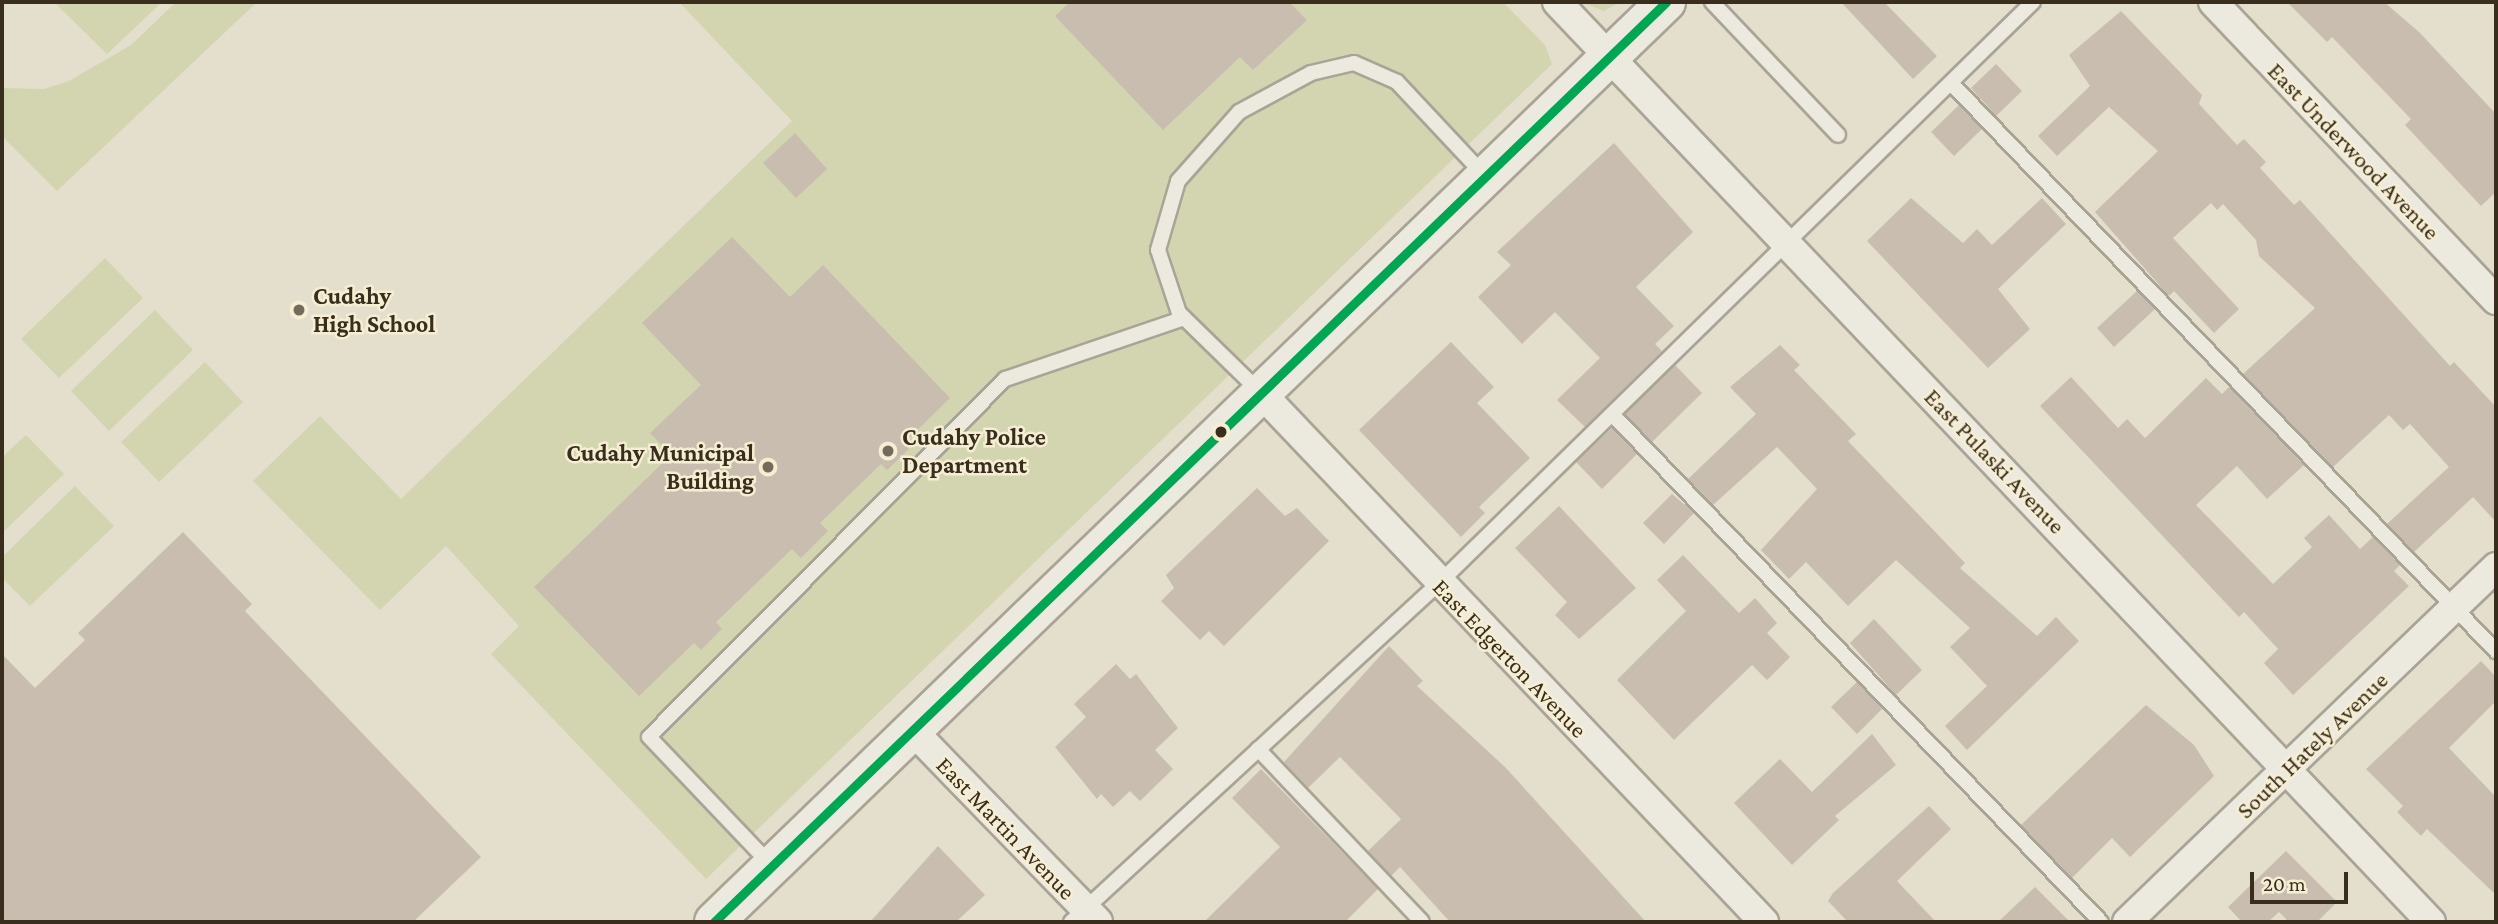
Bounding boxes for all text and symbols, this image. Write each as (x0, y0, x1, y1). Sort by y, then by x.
street label: East Underwood Avenue (2262, 56, 2446, 246)
place label: Cudahy High School (313, 282, 435, 338)
marker: Cudahy High School (291, 302, 307, 318)
street label: East Pulaski Avenue (1918, 382, 2072, 540)
place label: Cudahy Police Department (902, 423, 1046, 479)
unlabelled marker (1214, 425, 1228, 439)
place label: Cudahy Municipal Building (566, 439, 754, 495)
marker: Cudahy Police Department (880, 443, 896, 459)
marker: Cudahy Municipal Building (760, 459, 776, 475)
street label: East Edgerton Avenue (1427, 572, 1593, 744)
street label: South Hately Avenue (2230, 666, 2394, 824)
street label: East Martin Avenue (930, 750, 1082, 906)
scale bar (2253, 858, 2351, 902)
text: 20 m (2263, 872, 2306, 896)

